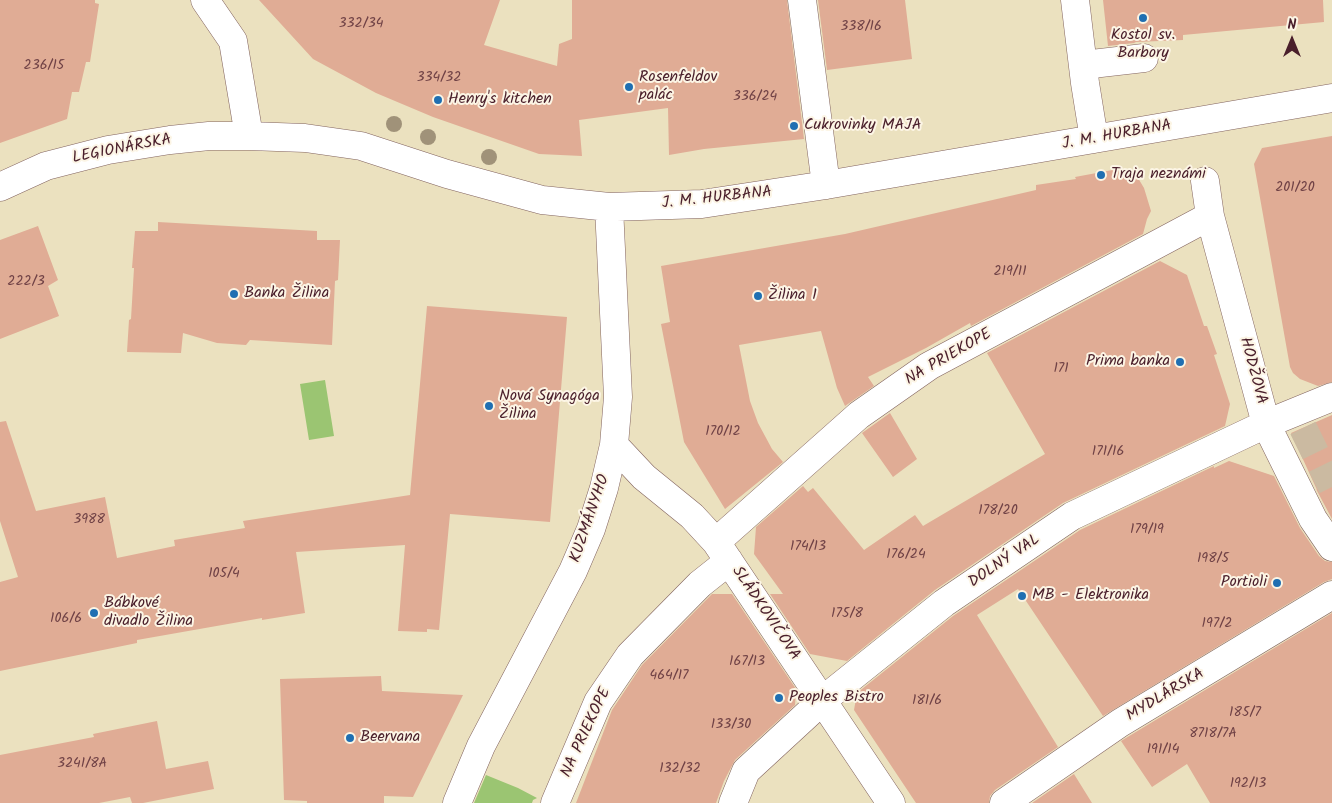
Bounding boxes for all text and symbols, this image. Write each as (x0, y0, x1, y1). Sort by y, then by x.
marker: Kostol sv. Barbory (1137, 12, 1149, 24)
text: N (1288, 14, 1296, 36)
north arrow (1267, 15, 1317, 65)
house number: 332/34 (339, 17, 383, 33)
house number: 338/16 (840, 20, 882, 36)
place label: Kostol sv. Barbory (1111, 26, 1175, 64)
house number: 236/15 (24, 59, 64, 75)
place label: Rosenfeldov palác (639, 68, 717, 106)
house number: 334/32 (417, 71, 461, 87)
marker: Rosenfeldov palác (623, 81, 635, 93)
place label: Henry's kitchen (448, 90, 552, 110)
house number: 336/24 (733, 90, 777, 106)
marker: Henry's kitchen (432, 94, 444, 106)
place label: Cukrovinky MAJA (804, 116, 921, 136)
street label: J. M. HURBANA (1061, 117, 1173, 155)
marker: Cukrovinky MAJA (788, 120, 800, 132)
street label: LEGIONÁRSKA (71, 131, 173, 169)
place label: Traja neznámi (1111, 165, 1206, 185)
marker: Traja neznámi (1095, 169, 1107, 181)
house number: 201/20 (1275, 181, 1315, 197)
street label: J. M. HURBANA (661, 184, 773, 214)
house number: 219/11 (993, 265, 1027, 281)
house number: 222/3 (7, 275, 45, 291)
place label: Banka Žilina (244, 284, 329, 304)
place label: Žilina 1 (768, 286, 817, 306)
marker: Banka Žilina (228, 288, 240, 300)
marker: Žilina 1 (752, 290, 764, 302)
street label: NA PRIEKOPE (902, 326, 996, 390)
street label: HODŽOVA (1234, 335, 1270, 407)
place label: Prima banka (1086, 352, 1170, 372)
marker: Prima banka (1174, 356, 1186, 368)
house number: 171 (1053, 362, 1069, 378)
place label: Nová Synagóga Žilina (499, 387, 600, 425)
marker: Nová Synagóga Žilina (483, 400, 495, 412)
house number: 170/12 (705, 425, 741, 441)
house number: 171/16 (1092, 445, 1124, 461)
street label: KUZMÁNYHO (567, 472, 615, 566)
house number: 178/20 (978, 504, 1018, 520)
house number: 3988 (73, 513, 105, 529)
house number: 179/19 (1130, 523, 1164, 539)
street label: DOLNÝ VAL (966, 531, 1044, 593)
house number: 174/13 (790, 540, 826, 556)
house number: 176/24 (886, 548, 926, 564)
house number: 198/5 (1197, 552, 1229, 568)
street label: SLÁDKOVIČOVA (727, 563, 803, 665)
house number: 105/4 (208, 567, 240, 583)
place label: Portioli (1221, 573, 1267, 593)
marker: Portioli (1271, 577, 1283, 589)
place label: MB - Elektronika (1032, 586, 1149, 606)
marker: MB - Elektronika (1016, 590, 1028, 602)
place label: Bábkové divadlo Žilina (104, 594, 193, 632)
marker: Bábkové divadlo Žilina (88, 607, 100, 619)
house number: 175/8 (831, 607, 863, 623)
house number: 106/6 (50, 612, 82, 628)
house number: 197/2 (1202, 617, 1232, 633)
house number: 167/13 (729, 655, 765, 671)
street label: MYDLÁRSKA (1123, 665, 1209, 727)
house number: 464/17 (649, 669, 689, 685)
street label: NA PRIEKOPE (558, 685, 616, 781)
place label: Peoples Bistro (789, 688, 884, 708)
marker: Peoples Bistro (773, 692, 785, 704)
house number: 181/6 (912, 694, 942, 710)
house number: 185/7 (1229, 706, 1261, 722)
house number: 133/30 (711, 718, 751, 734)
house number: 8718/7A (1189, 727, 1237, 743)
place label: Beervana (360, 728, 420, 748)
marker: Beervana (344, 732, 356, 744)
house number: 191/14 (1147, 743, 1179, 759)
house number: 3241/8A (57, 757, 107, 773)
house number: 132/32 (659, 762, 701, 778)
house number: 192/13 (1230, 777, 1266, 793)

